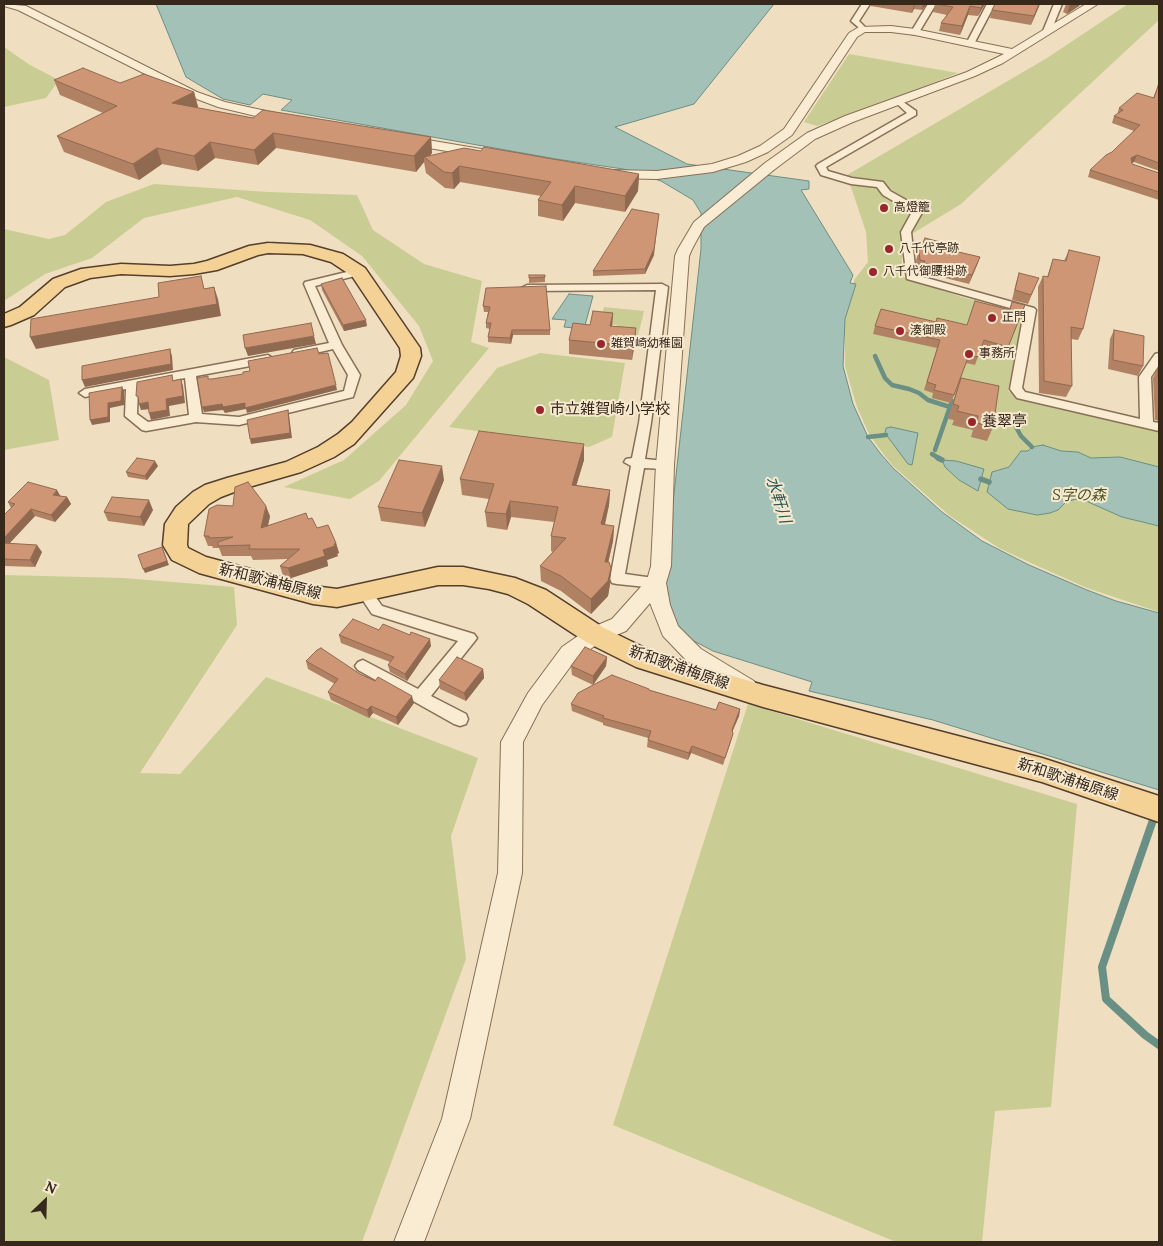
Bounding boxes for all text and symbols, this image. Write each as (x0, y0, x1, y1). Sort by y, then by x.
place label: 高燈籠 (894, 201, 930, 215)
marker: 高燈籠 (878, 202, 890, 214)
place label: 八千代亭跡 (899, 242, 959, 256)
marker: 八千代亭跡 (883, 243, 895, 255)
place label: 八千代御腰掛跡 (883, 265, 967, 279)
marker: 八千代御腰掛跡 (867, 266, 879, 278)
place label: 正門 (1002, 311, 1026, 325)
marker: 正門 (986, 312, 998, 324)
place label: 湊御殿 (910, 324, 946, 338)
marker: 湊御殿 (894, 325, 906, 337)
place label: 雑賀崎幼稚園 (611, 337, 683, 351)
marker: 雑賀崎幼稚園 (595, 338, 607, 350)
place label: 事務所 (979, 347, 1015, 361)
marker: 事務所 (963, 348, 975, 360)
place label: 市立雑賀崎小学校 (550, 401, 670, 419)
marker: 市立雑賀崎小学校 (534, 404, 546, 416)
place label: 養翠亭 (982, 413, 1027, 431)
marker: 養翠亭 (966, 416, 978, 428)
water label: 水軒川 (761, 474, 795, 526)
park label: S字の森 (1052, 487, 1106, 505)
street label: 新和歌浦梅原線 (217, 561, 323, 603)
street label: 新和歌浦梅原線 (626, 642, 732, 694)
street label: 新和歌浦梅原線 (1015, 755, 1121, 805)
north arrow (20, 1176, 70, 1226)
text: N (42, 1177, 60, 1198)

